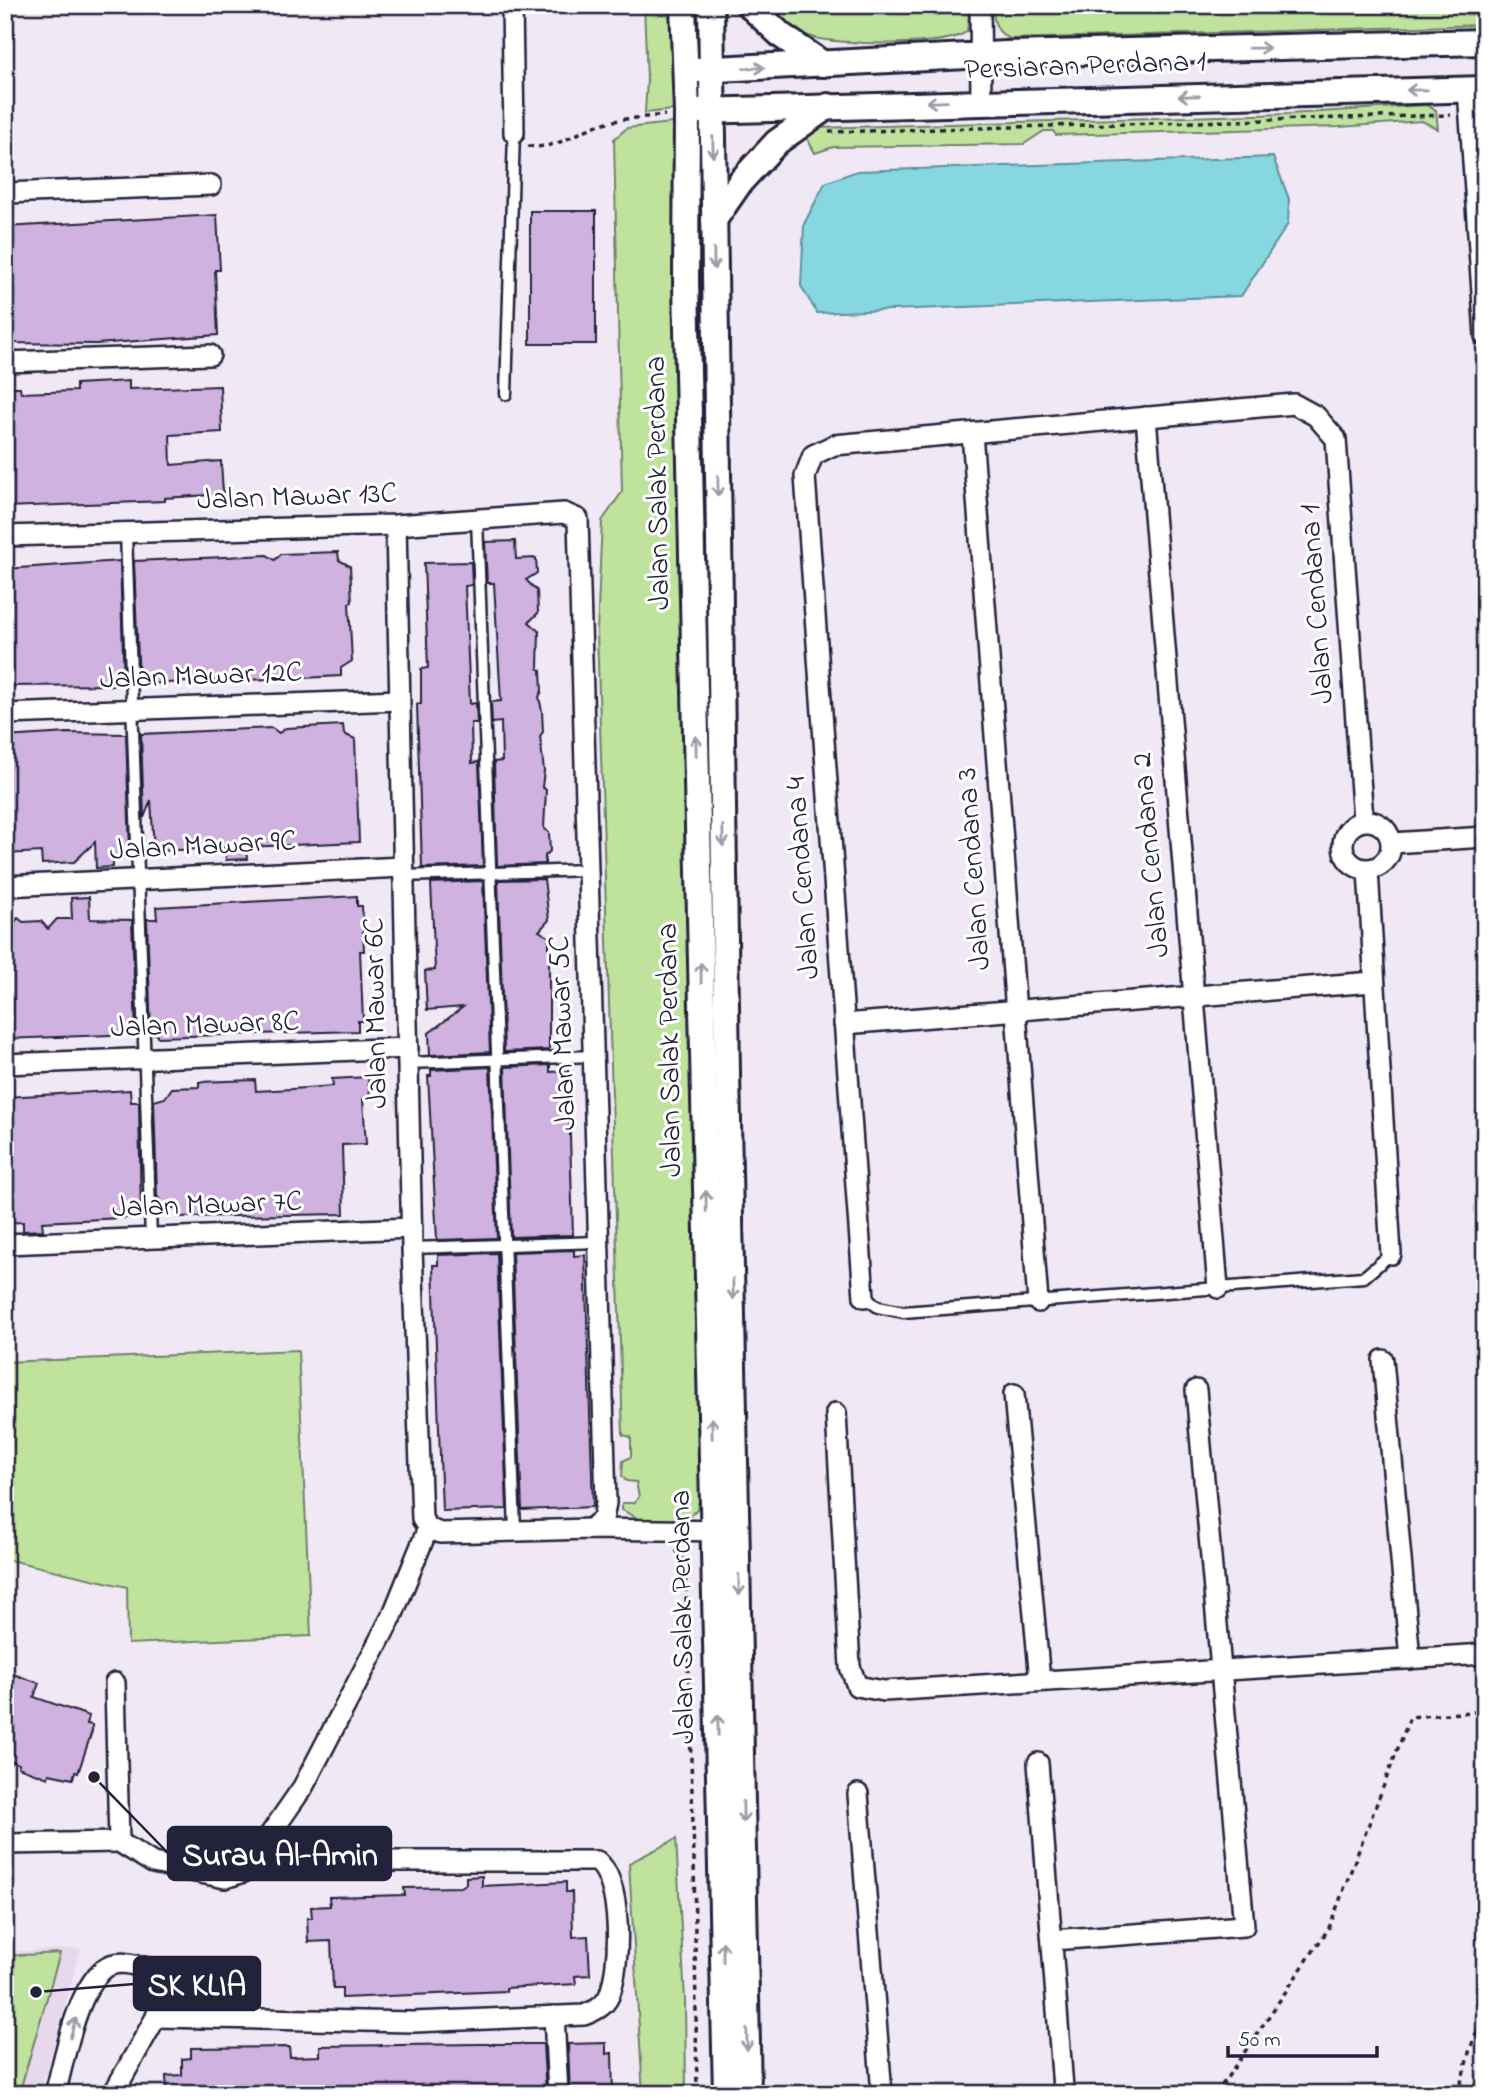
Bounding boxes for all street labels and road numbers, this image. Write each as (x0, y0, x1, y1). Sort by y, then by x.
street label: Persiaran Perdana 1 (963, 41, 1207, 93)
street label: Jalan Salak Perdana (635, 356, 683, 610)
street label: Jalan Mawar 13C (196, 473, 398, 523)
street label: Jalan Cendana 1 (1289, 503, 1347, 705)
street label: Jalan Mawar 12C (99, 651, 303, 703)
street label: Jalan Cendana 2 (1121, 751, 1183, 959)
street label: Jalan Cendana 3 (946, 766, 1004, 972)
street label: Jalan Cendana 4 (775, 775, 833, 981)
street label: Jalan Mawar 9C (108, 820, 298, 874)
street label: Jalan Mawar 6C (353, 917, 401, 1109)
street label: Jalan Salak Perdana (647, 923, 695, 1177)
street label: Jalan Mawar 5C (539, 935, 589, 1131)
street label: Jalan Mawar 8C (110, 1001, 300, 1051)
street label: Jalan Mawar 7C (111, 1181, 303, 1231)
street label: Jalan Salak Perdana (660, 1490, 708, 1744)

